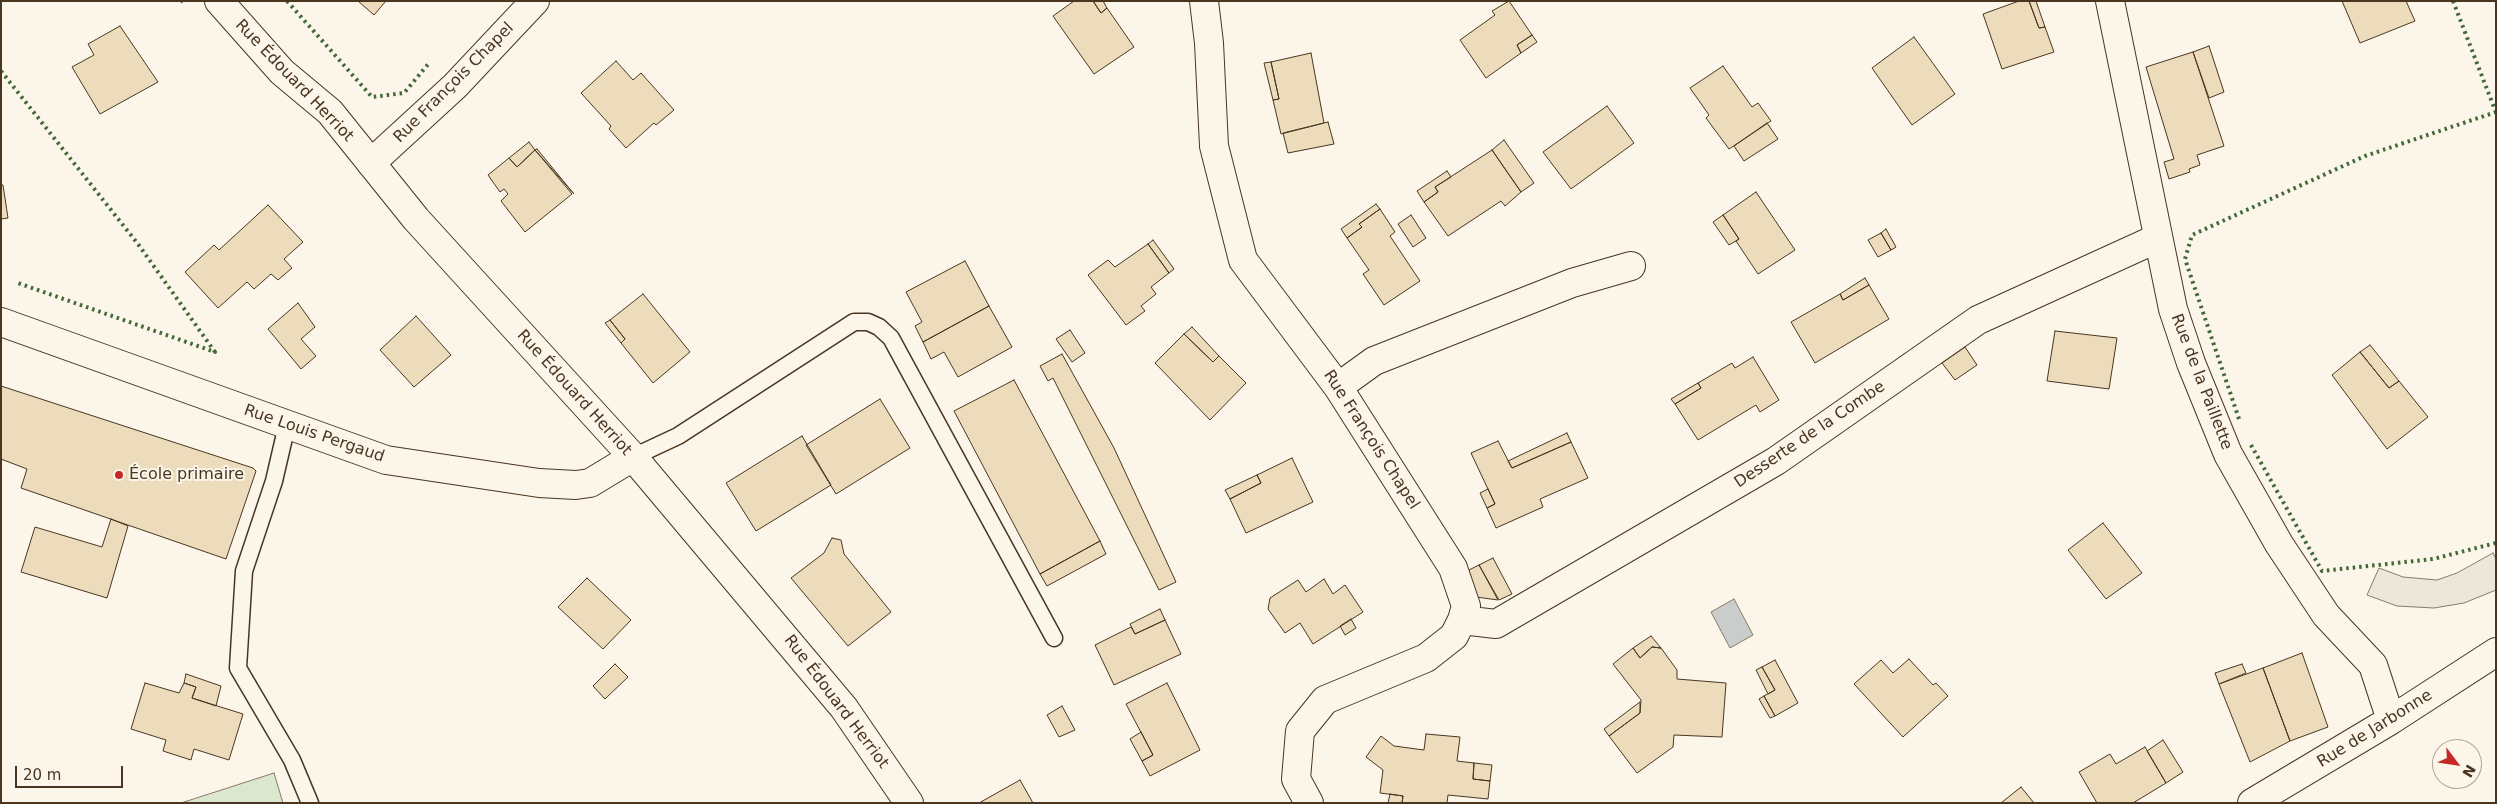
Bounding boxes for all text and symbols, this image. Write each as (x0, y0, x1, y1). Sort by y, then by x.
street label: Rue Édouard Herriot (231, 16, 357, 146)
street label: Rue François Chapel (390, 19, 518, 147)
street label: Rue de la Paillette (2166, 311, 2236, 453)
street label: Rue Édouard Herriot (513, 326, 635, 460)
street label: Rue François Chapel (1319, 367, 1423, 513)
street label: Desserte de la Combe (1731, 377, 1889, 493)
street label: Rue Louis Pergaud (241, 401, 387, 467)
place label: École primaire (129, 465, 244, 485)
marker: École primaire (113, 469, 125, 481)
street label: Rue Édouard Herriot (780, 631, 892, 773)
street label: Rue de Jarbonne (2314, 686, 2436, 772)
north arrow (2432, 739, 2482, 789)
scale bar (18, 756, 125, 788)
text: N (2459, 762, 2479, 780)
text: 20 m (23, 766, 61, 784)

